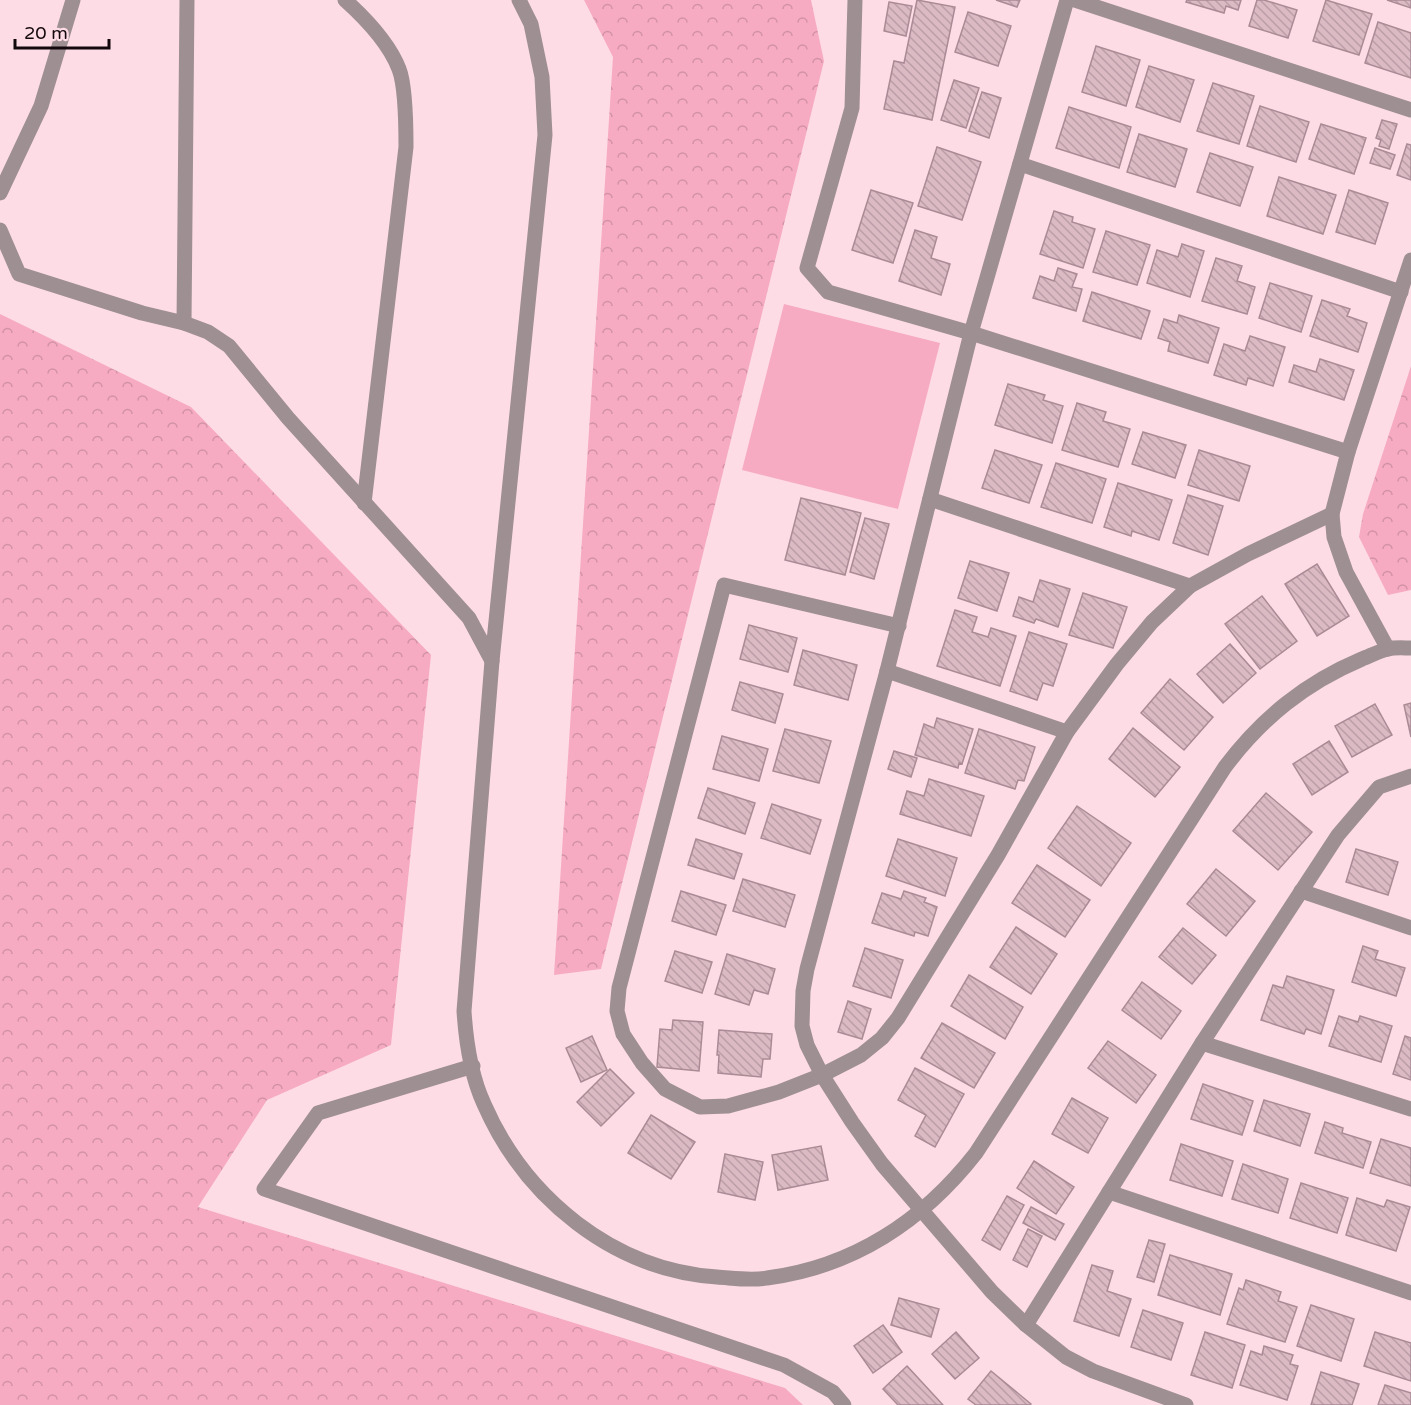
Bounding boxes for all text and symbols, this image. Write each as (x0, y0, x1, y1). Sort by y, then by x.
scale bar (15, 12, 110, 50)
text: 20 m (24, 22, 68, 44)

